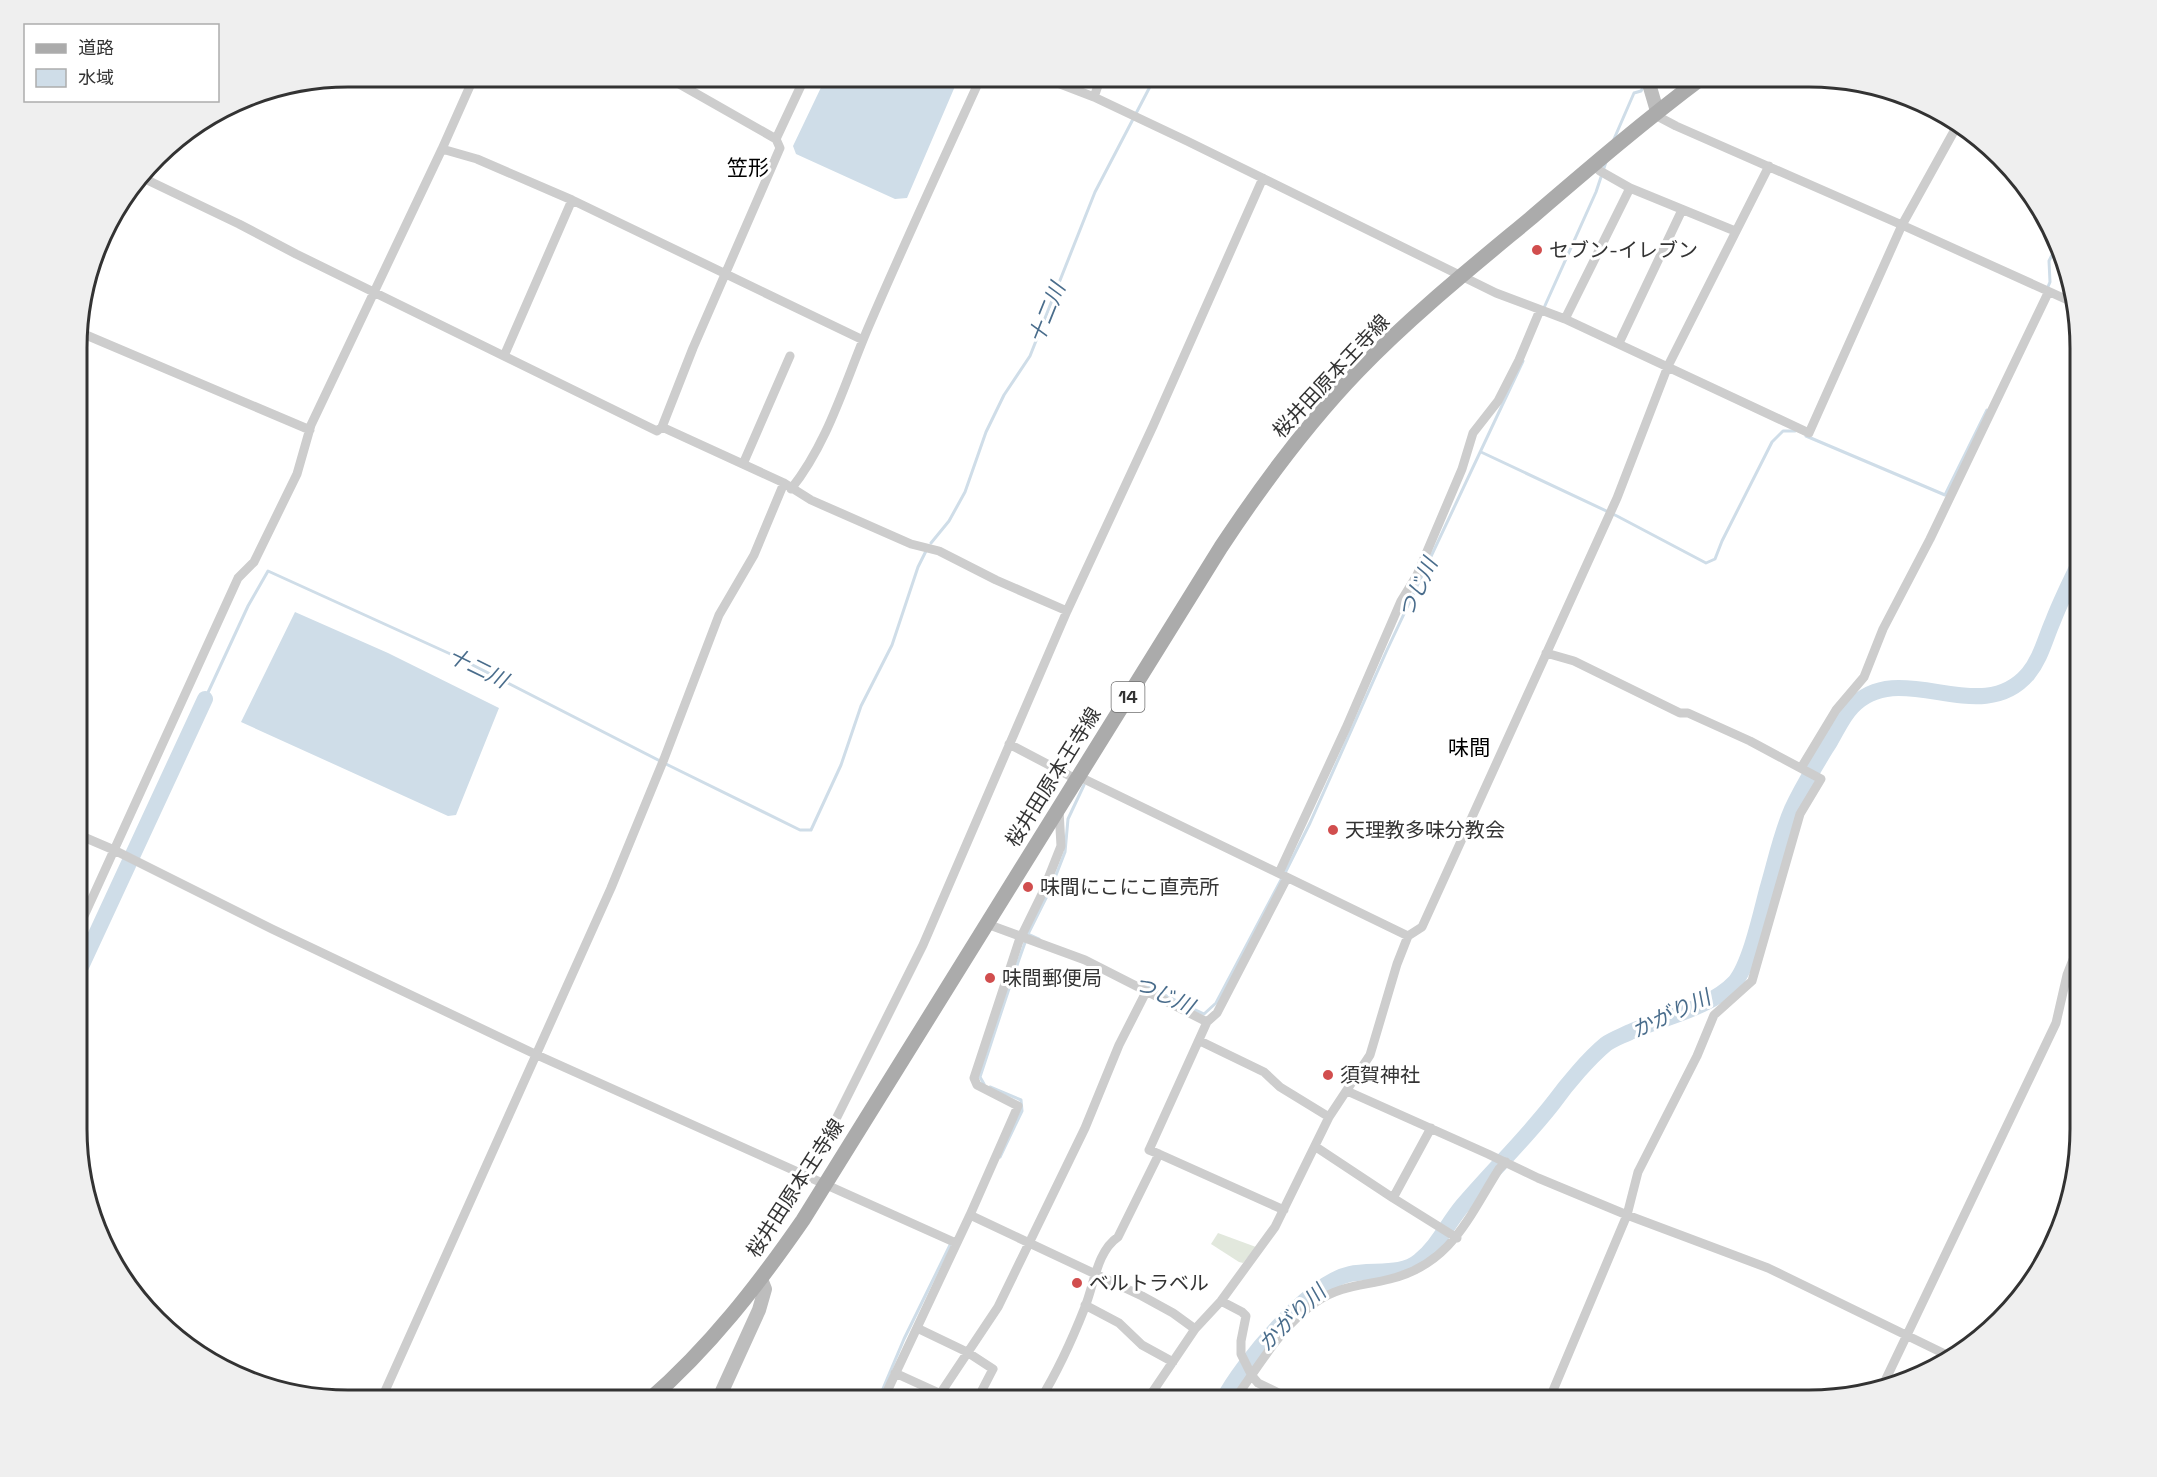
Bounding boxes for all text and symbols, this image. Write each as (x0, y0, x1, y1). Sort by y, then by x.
legend (24, 24, 219, 102)
text: 道路 (78, 36, 114, 59)
text: 水域 (78, 66, 114, 89)
district label: 笠形 (727, 154, 769, 181)
place label: セブン-イレブン (1549, 237, 1698, 263)
marker: セブン-イレブン (1530, 243, 1544, 257)
water label: 十二川 (1022, 277, 1072, 347)
street label: 桜井田原本王寺線 (1267, 309, 1395, 443)
water label: つじ川 (1392, 552, 1444, 622)
water label: 十二川 (444, 642, 514, 694)
road number: 14 (1112, 682, 1144, 712)
street label: 桜井田原本王寺線 (1000, 702, 1106, 852)
district label: 味間 (1448, 734, 1490, 761)
place label: 天理教多味分教会 (1345, 817, 1505, 843)
marker: 天理教多味分教会 (1326, 823, 1340, 837)
place label: 味間にこにこ直売所 (1040, 874, 1219, 900)
marker: 味間にこにこ直売所 (1021, 880, 1035, 894)
place label: 味間郵便局 (1002, 965, 1102, 991)
water label: つじ川 (1130, 969, 1200, 1021)
marker: 味間郵便局 (983, 971, 997, 985)
water label: かがり川 (1627, 983, 1716, 1044)
place label: 須賀神社 (1340, 1062, 1420, 1088)
marker: 須賀神社 (1321, 1068, 1335, 1082)
street label: 桜井田原本王寺線 (741, 1114, 849, 1262)
place label: ベルトラベル (1089, 1270, 1209, 1296)
marker: ベルトラベル (1070, 1276, 1084, 1290)
water label: かがり川 (1252, 1277, 1333, 1357)

